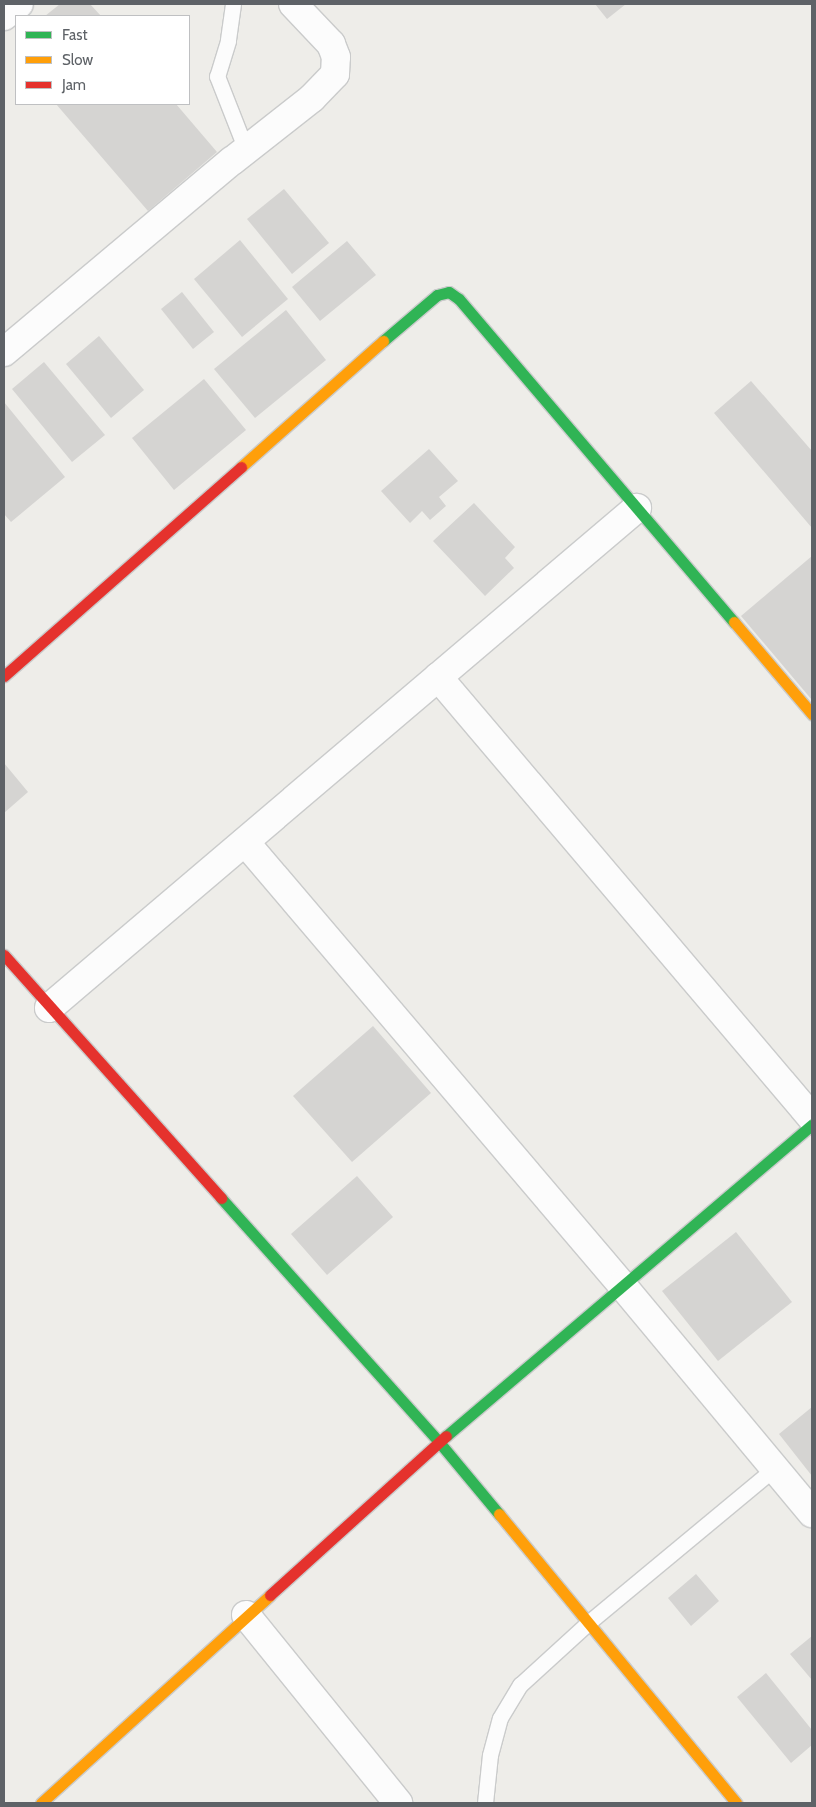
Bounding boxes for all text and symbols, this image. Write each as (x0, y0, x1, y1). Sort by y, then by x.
legend (15, 15, 190, 105)
text: Fast (62, 26, 87, 44)
text: Slow (62, 51, 93, 69)
text: Jam (62, 76, 86, 94)

